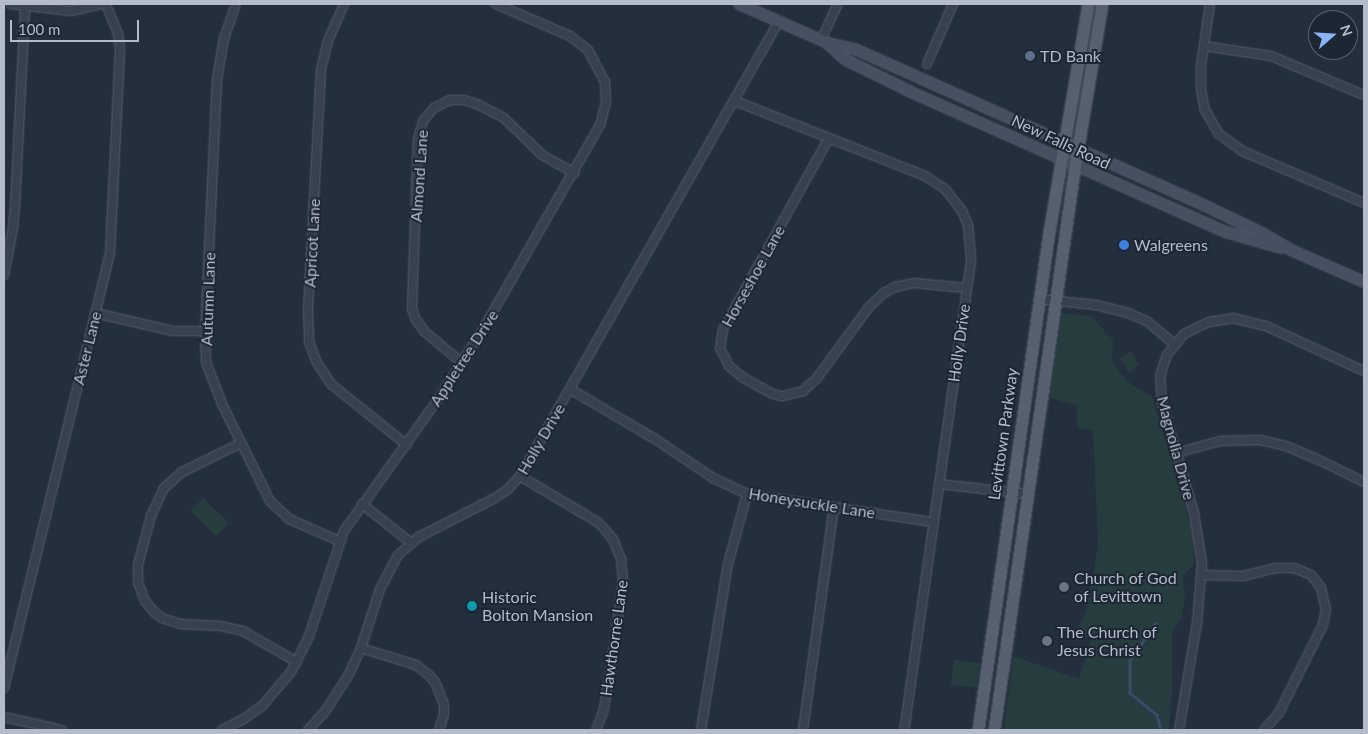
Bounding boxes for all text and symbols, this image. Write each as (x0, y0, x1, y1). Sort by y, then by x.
scale bar (12, 10, 141, 42)
north arrow (1308, 10, 1358, 60)
text: 100 m (18, 20, 60, 38)
text: N (1337, 22, 1357, 38)
place label: TD Bank (1040, 46, 1101, 66)
marker: TD Bank (1024, 50, 1036, 62)
street label: New Falls Road (1008, 111, 1114, 173)
street label: Almond Lane (406, 129, 432, 223)
street label: Apricot Lane (300, 198, 324, 288)
street label: Horseshoe Lane (717, 222, 789, 330)
place label: Walgreens (1134, 235, 1208, 255)
marker: Walgreens (1118, 239, 1130, 251)
street label: Autumn Lane (197, 252, 219, 346)
street label: Holly Drive (944, 303, 974, 383)
street label: Appletree Drive (426, 306, 502, 410)
street label: Aster Lane (69, 309, 105, 387)
street label: Levittown Parkway (984, 367, 1022, 501)
street label: Magnolia Drive (1153, 394, 1199, 502)
street label: Holly Drive (513, 400, 569, 478)
street label: Honeysuckle Lane (747, 484, 877, 522)
place label: Church of God of Levittown (1074, 568, 1177, 606)
street label: Hawthorne Lane (596, 579, 632, 697)
marker: Church of God of Levittown (1058, 581, 1070, 593)
place label: Historic Bolton Mansion (482, 587, 593, 625)
marker: Historic Bolton Mansion (466, 600, 478, 612)
place label: The Church of Jesus Christ (1057, 622, 1157, 660)
marker: The Church of Jesus Christ (1041, 635, 1053, 647)

